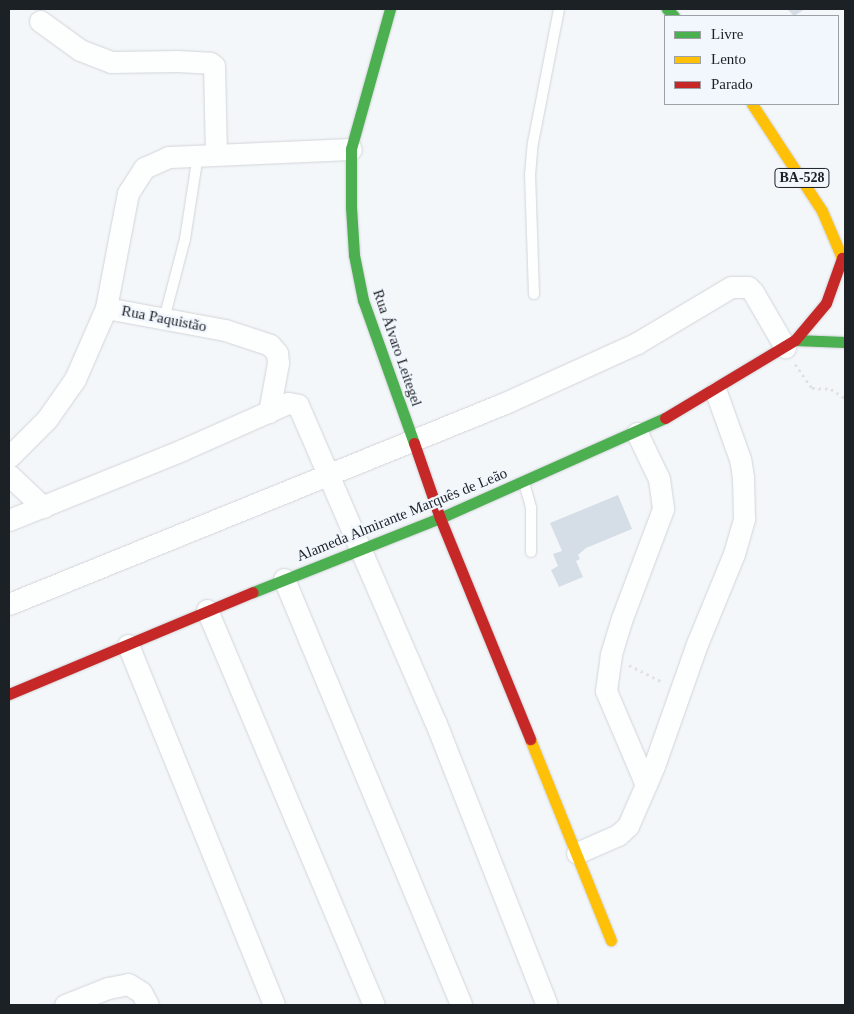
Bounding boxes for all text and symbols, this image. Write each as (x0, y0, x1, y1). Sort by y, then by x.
legend (664, 15, 839, 105)
text: Livre (711, 26, 743, 42)
text: Lento (711, 51, 746, 67)
text: Parado (711, 76, 753, 92)
road number: BA-528 (773, 167, 831, 190)
street label: Rua Álvaro Leitegel (369, 287, 425, 409)
street label: Rua Paquistão (120, 302, 208, 336)
street label: Alameda Almirante Marquês de Leão (294, 464, 510, 566)

